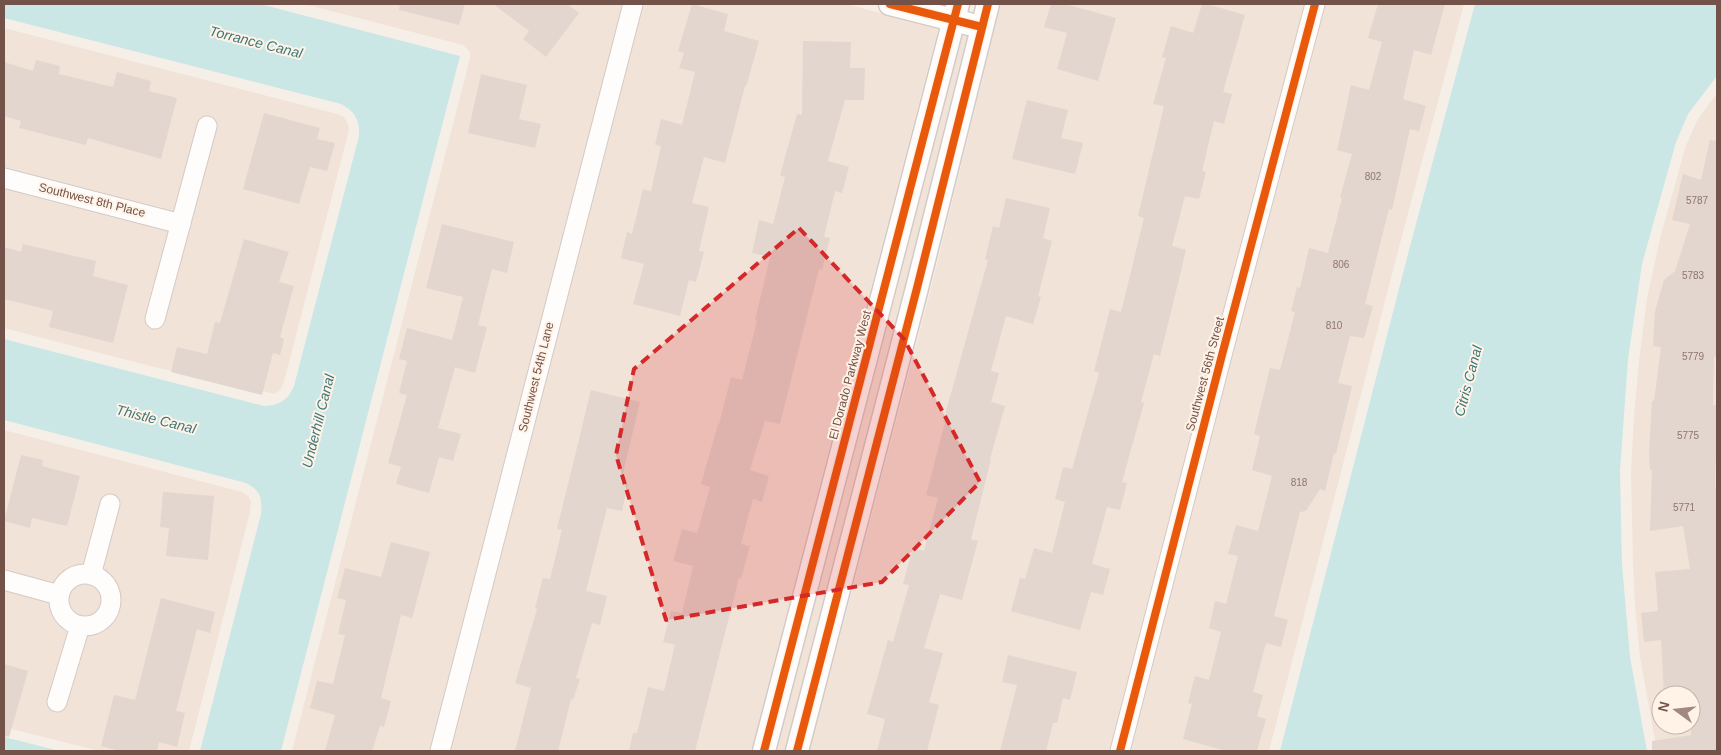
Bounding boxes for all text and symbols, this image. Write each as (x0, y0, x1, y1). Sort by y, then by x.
water label: Torrance Canal (208, 23, 305, 61)
house number: 802 (1365, 171, 1382, 182)
street label: Southwest 8th Place (37, 180, 147, 220)
house number: 5787 (1686, 195, 1709, 206)
house number: 806 (1333, 259, 1350, 270)
house number: 5783 (1682, 270, 1705, 281)
street label: El Dorado Parkway West (826, 308, 874, 441)
street label: Southwest 56th Street (1183, 315, 1227, 433)
street label: Southwest 54th Lane (516, 320, 557, 433)
house number: 810 (1326, 320, 1343, 331)
water label: Citris Canal (1451, 343, 1485, 418)
house number: 5779 (1682, 351, 1705, 362)
water label: Underhill Canal (299, 372, 338, 469)
water label: Thistle Canal (114, 401, 198, 437)
house number: 5775 (1677, 430, 1700, 441)
house number: 818 (1291, 477, 1308, 488)
house number: 5771 (1673, 502, 1696, 513)
north arrow (1651, 685, 1701, 735)
text: N (1654, 700, 1672, 714)

